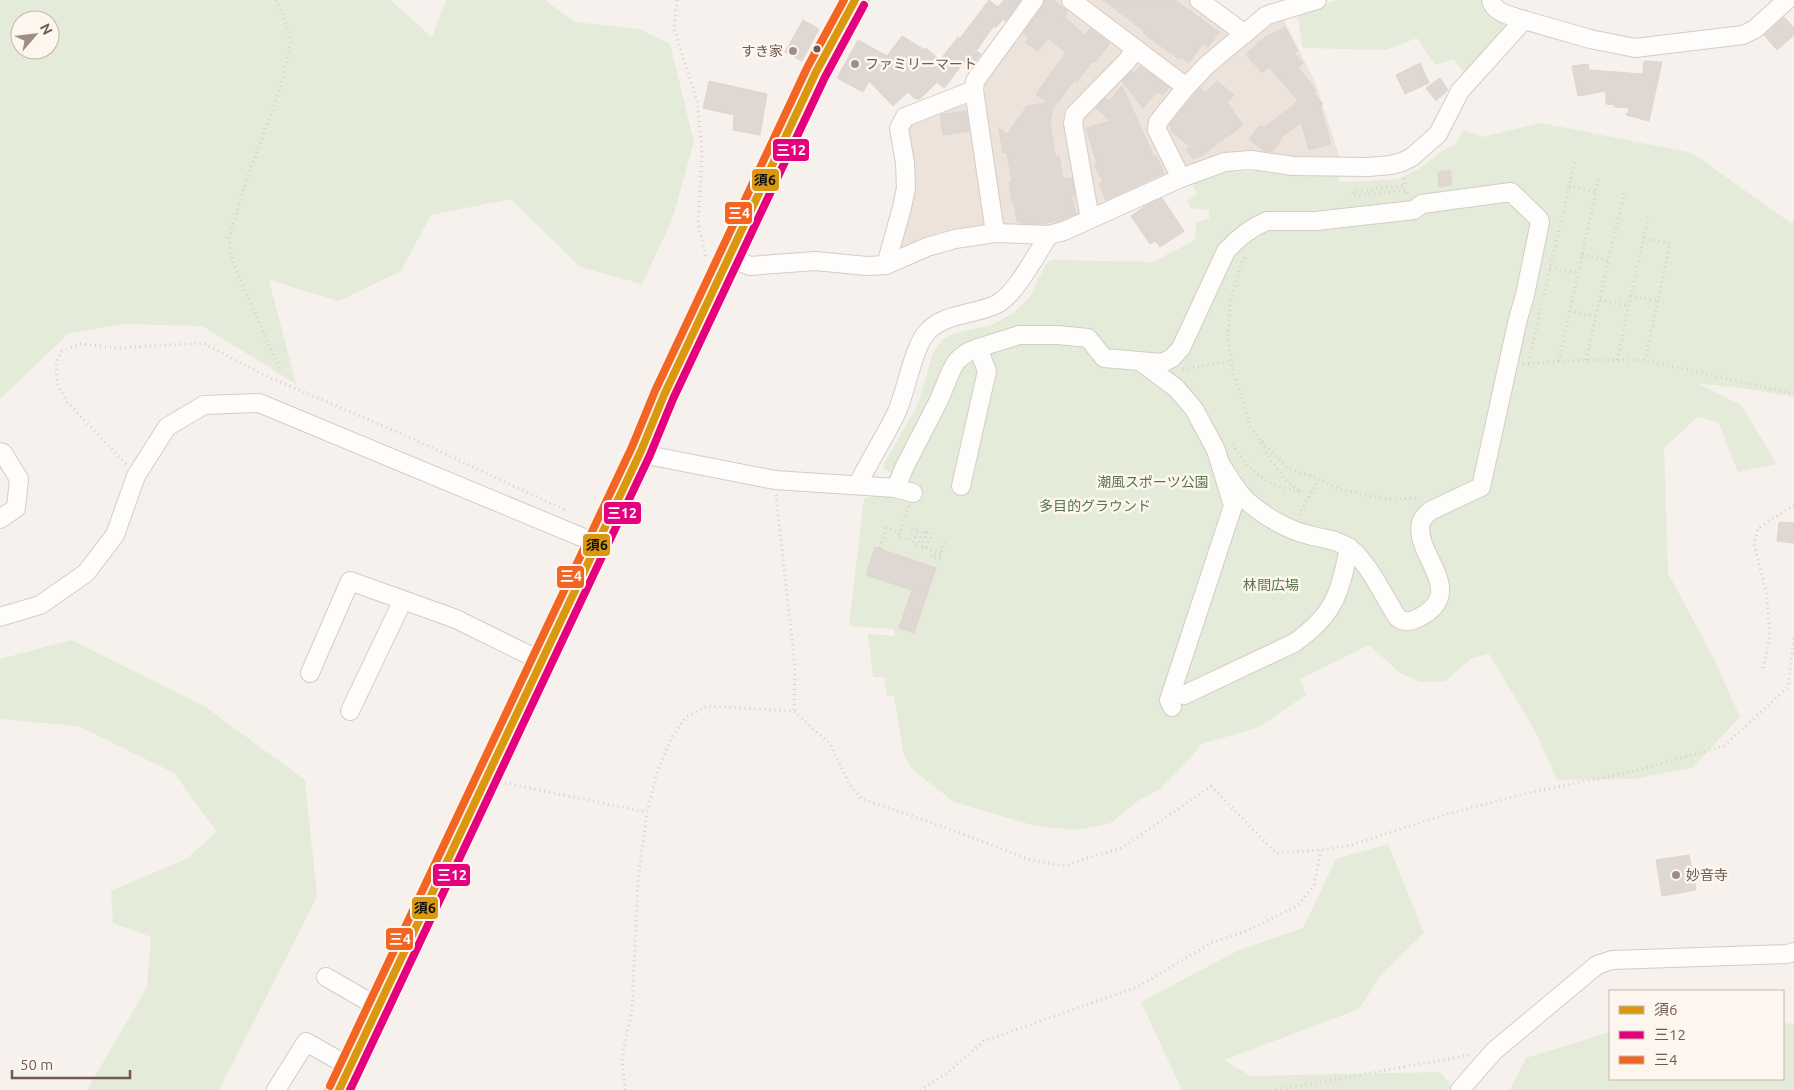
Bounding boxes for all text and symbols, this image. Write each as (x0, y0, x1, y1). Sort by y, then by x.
north arrow (10, 10, 60, 60)
text: N (37, 21, 56, 37)
place label: すき家 (741, 43, 783, 59)
unlabelled marker (812, 44, 822, 54)
marker: すき家 (787, 45, 799, 57)
place label: ファミリーマート (865, 56, 977, 72)
marker: ファミリーマート (849, 58, 861, 70)
line badge: 三12 (772, 138, 810, 162)
text: 三12 (776, 142, 806, 158)
line badge: 須6 (751, 168, 780, 192)
text: 須6 (754, 172, 776, 188)
line badge: 三4 (724, 201, 753, 225)
text: 三4 (728, 205, 750, 221)
park label: 潮風スポーツ公園 (1097, 474, 1209, 490)
park label: 多目的グラウンド (1039, 498, 1151, 514)
line badge: 三12 (603, 501, 642, 525)
text: 三12 (607, 505, 637, 521)
line badge: 須6 (582, 533, 611, 557)
text: 須6 (586, 537, 608, 553)
line badge: 三4 (556, 565, 585, 589)
text: 三4 (560, 568, 582, 584)
park label: 林間広場 (1243, 577, 1299, 593)
line badge: 三12 (432, 863, 471, 887)
text: 三12 (437, 867, 467, 883)
place label: 妙音寺 (1686, 867, 1728, 883)
marker: 妙音寺 (1670, 869, 1682, 881)
line badge: 須6 (411, 896, 439, 920)
text: 須6 (414, 900, 436, 916)
line badge: 三4 (385, 927, 414, 951)
text: 三4 (389, 931, 411, 947)
legend (1609, 990, 1784, 1080)
text: 須6 (1654, 1001, 1677, 1018)
text: 三12 (1654, 1026, 1686, 1043)
scale bar (12, 1048, 130, 1080)
text: 三4 (1654, 1051, 1677, 1068)
text: 50 m (20, 1056, 53, 1073)

